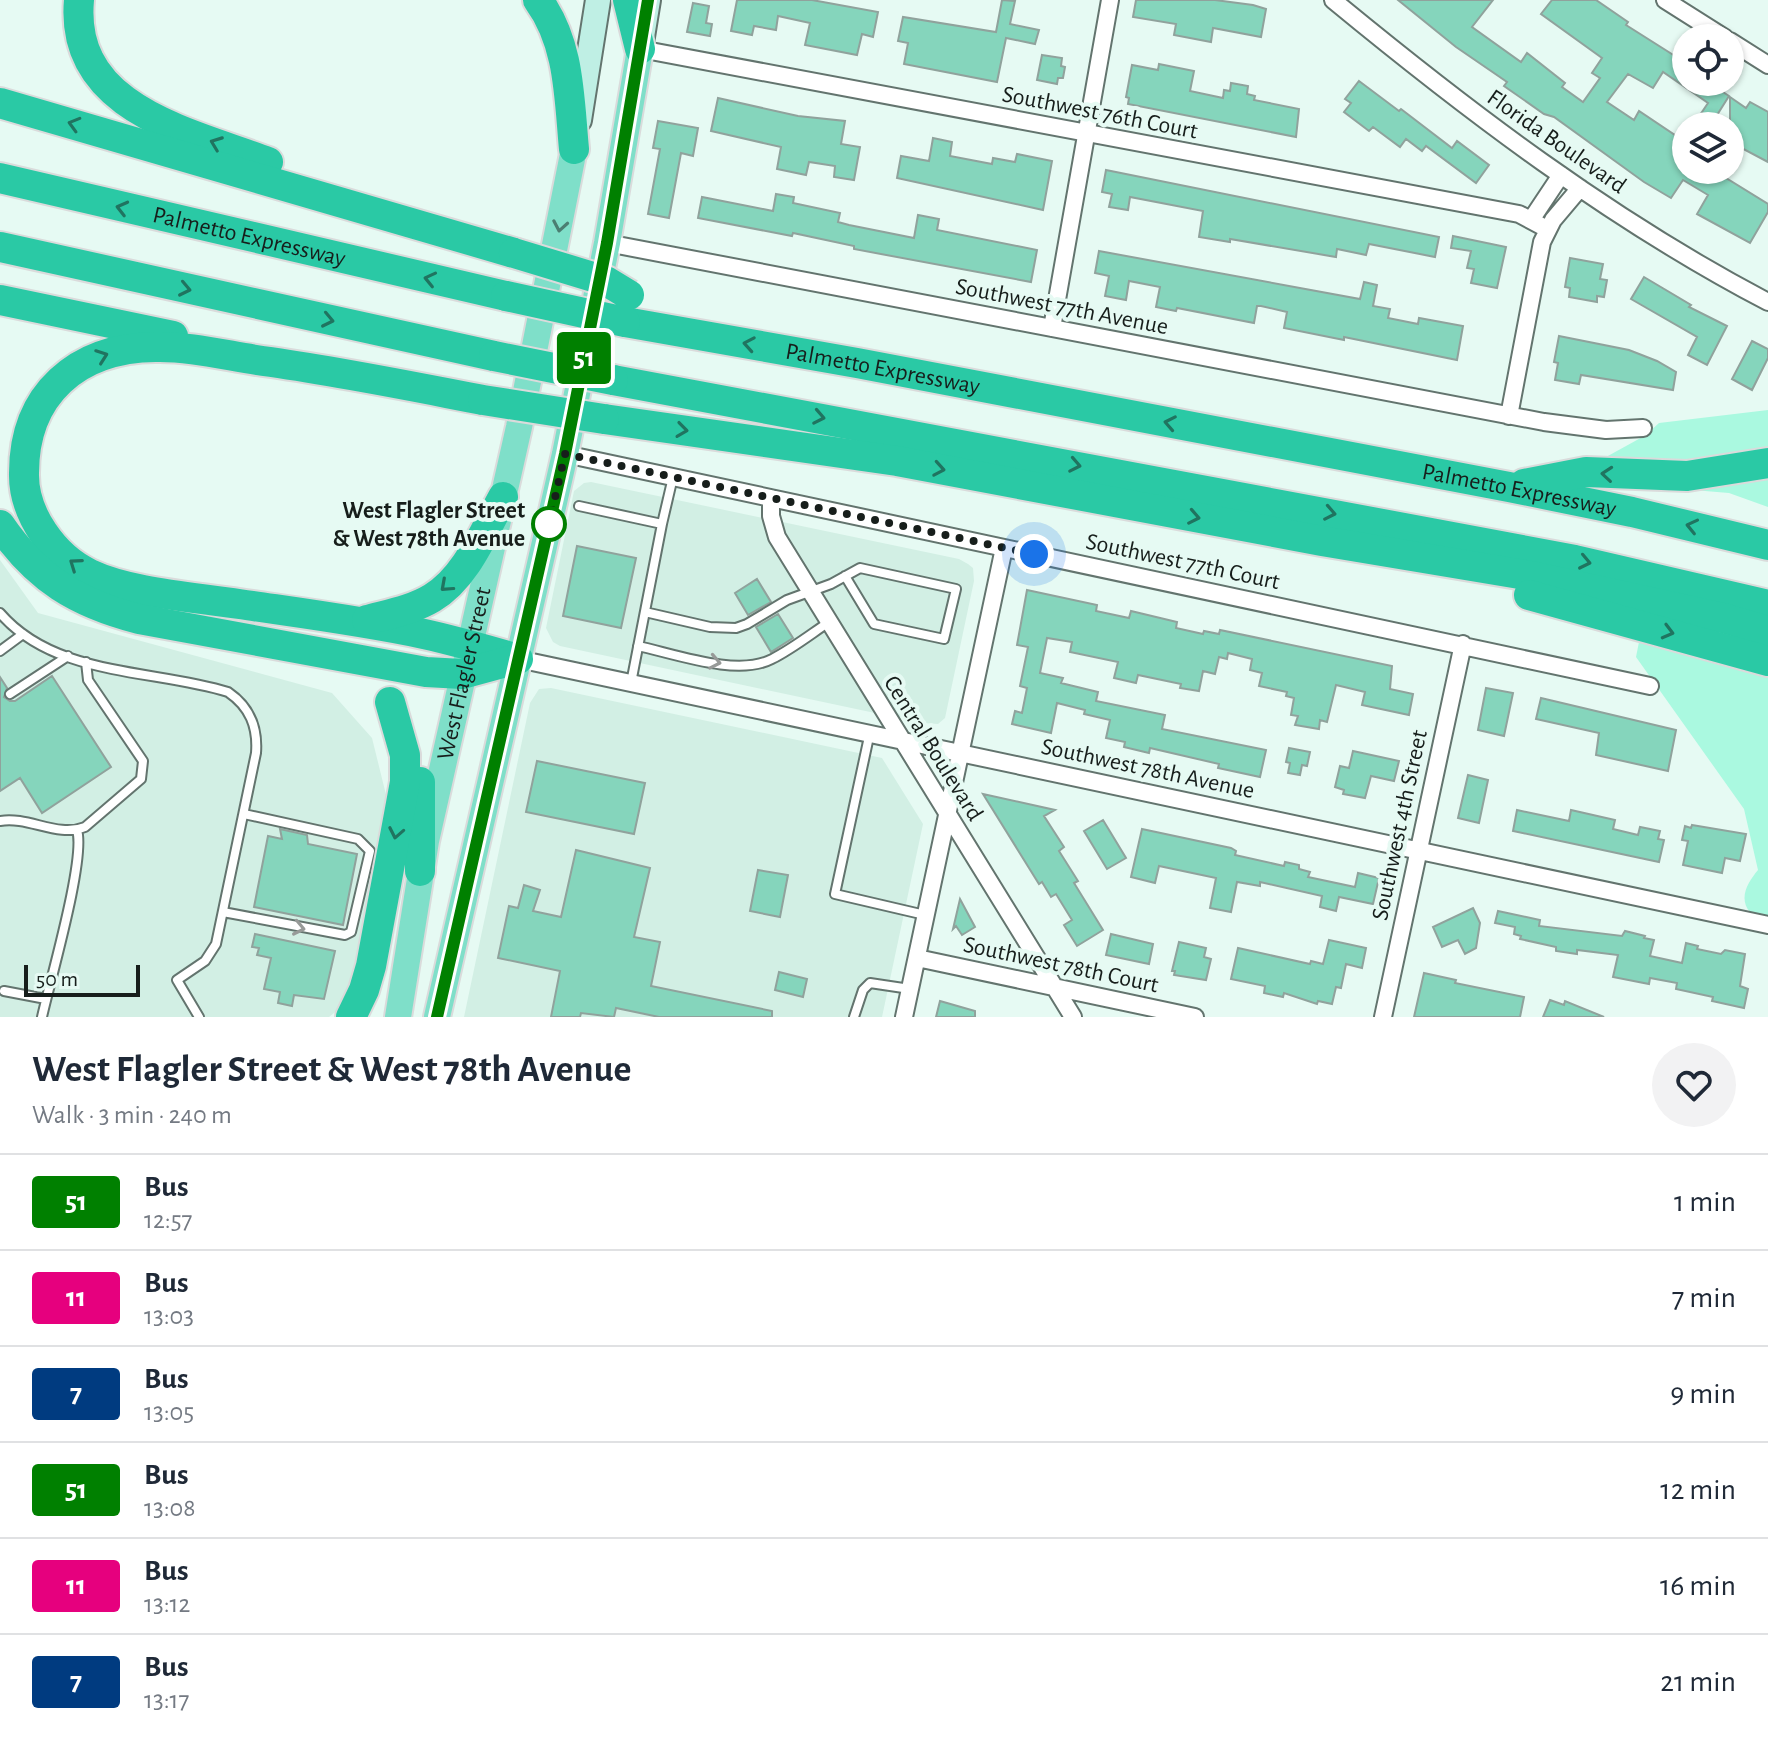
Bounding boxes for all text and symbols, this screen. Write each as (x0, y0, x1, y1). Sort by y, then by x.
map controls (1672, 24, 1744, 184)
button: locate (1672, 24, 1744, 96)
street label: Southwest 76th Court (1000, 82, 1200, 144)
street label: Florida Boulevard (1483, 85, 1630, 198)
button: layers (1672, 112, 1744, 184)
one-way arrow (67, 117, 81, 133)
one-way arrow (210, 136, 224, 153)
one-way arrow (115, 200, 129, 217)
street label: Palmetto Expressway (150, 203, 348, 271)
one-way arrow (552, 219, 569, 233)
one-way arrow (423, 271, 437, 288)
street label: Southwest 77th Avenue (953, 275, 1170, 339)
one-way arrow (178, 280, 192, 297)
one-way arrow (321, 311, 335, 328)
line badge: 51 (548, 332, 620, 384)
one-way arrow (742, 337, 756, 354)
street label: Palmetto Expressway (784, 340, 982, 399)
text: 51 (573, 344, 595, 372)
one-way arrow (94, 350, 108, 366)
one-way arrow (812, 407, 826, 424)
one-way arrow (1163, 416, 1176, 433)
one-way arrow (675, 421, 689, 438)
one-way arrow (1068, 455, 1081, 472)
one-way arrow (932, 459, 945, 476)
street label: Palmetto Expressway (1420, 460, 1618, 522)
one-way arrow (1600, 466, 1613, 483)
place label: West Flagler Street & West 78th Avenue (333, 499, 525, 551)
one-way arrow (1323, 504, 1336, 521)
marker: West Flagler Street & West 78th Avenue (532, 507, 566, 541)
one-way arrow (1187, 508, 1201, 525)
one-way arrow (1686, 518, 1700, 535)
street label: Southwest 77th Court (1084, 530, 1282, 594)
your location (1014, 534, 1054, 574)
one-way arrow (1578, 553, 1592, 570)
one-way arrow (69, 559, 84, 574)
one-way arrow (441, 576, 456, 590)
street label: West Flagler Street (434, 585, 496, 762)
one-way arrow (1661, 623, 1675, 639)
one-way arrow (707, 653, 721, 670)
street label: Central Boulevard (879, 672, 987, 825)
street label: Southwest 4th Street (1368, 727, 1432, 923)
street label: Southwest 78th Avenue (1039, 735, 1257, 803)
one-way arrow (389, 826, 406, 840)
one-way arrow (292, 919, 305, 936)
street label: Southwest 78th Court (961, 933, 1161, 997)
scale bar (24, 961, 140, 997)
text: 50 m (36, 968, 78, 990)
button: heart (1652, 1043, 1736, 1127)
text: West Flagler Street & West 78th Avenue (32, 1051, 631, 1089)
text: Walk · 3 min · 240 m (32, 1102, 232, 1128)
text: Bus (144, 1172, 189, 1202)
text: 1 min (1674, 1187, 1736, 1217)
text: 51 (65, 1188, 87, 1216)
text: 12:57 (144, 1207, 192, 1233)
text: Bus (144, 1268, 189, 1298)
text: 7 min (1672, 1283, 1736, 1313)
text: 11 (66, 1284, 86, 1312)
text: 13:03 (144, 1303, 194, 1329)
text: Bus (144, 1364, 189, 1394)
text: 9 min (1670, 1379, 1736, 1409)
text: 7 (70, 1380, 82, 1408)
text: 13:05 (144, 1399, 194, 1425)
text: Bus (144, 1460, 189, 1490)
text: 12 min (1660, 1475, 1736, 1505)
text: 51 (65, 1476, 87, 1504)
text: 13:08 (144, 1495, 196, 1521)
text: Bus (144, 1556, 189, 1586)
text: 16 min (1660, 1571, 1736, 1601)
text: 11 (66, 1572, 86, 1600)
text: 13:12 (144, 1591, 190, 1617)
text: Bus (144, 1652, 189, 1682)
text: 21 min (1660, 1667, 1736, 1697)
text: 7 (70, 1668, 82, 1696)
text: 13:17 (144, 1687, 189, 1713)

